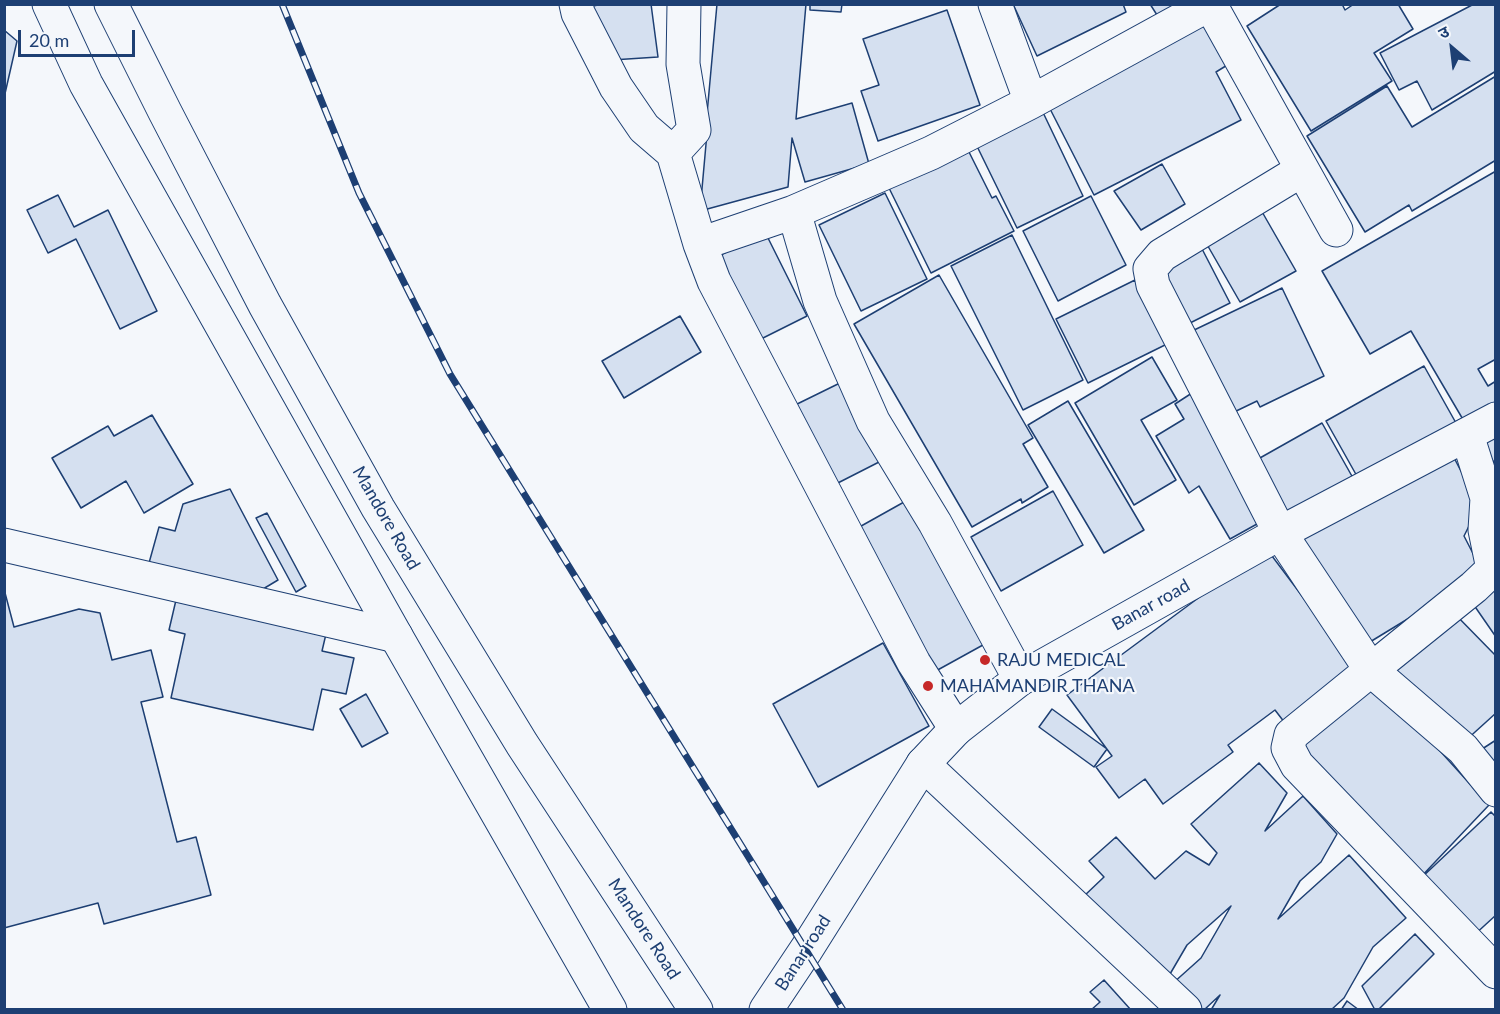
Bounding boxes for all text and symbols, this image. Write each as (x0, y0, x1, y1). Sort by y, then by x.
scale bar (21, 18, 138, 56)
north arrow (1422, 18, 1482, 78)
text: उ (1435, 21, 1452, 42)
text: 20 m (29, 29, 69, 51)
street label: Mandore Road (348, 462, 424, 574)
street label: Banar road (1108, 575, 1194, 635)
place label: RAJU MEDICAL (997, 649, 1125, 671)
marker: RAJU MEDICAL (978, 653, 992, 667)
place label: MAHAMANDIR THANA (940, 675, 1135, 697)
marker: MAHAMANDIR THANA (921, 679, 935, 693)
street label: Mandore Road (603, 875, 685, 983)
street label: Banar road (771, 911, 835, 995)

